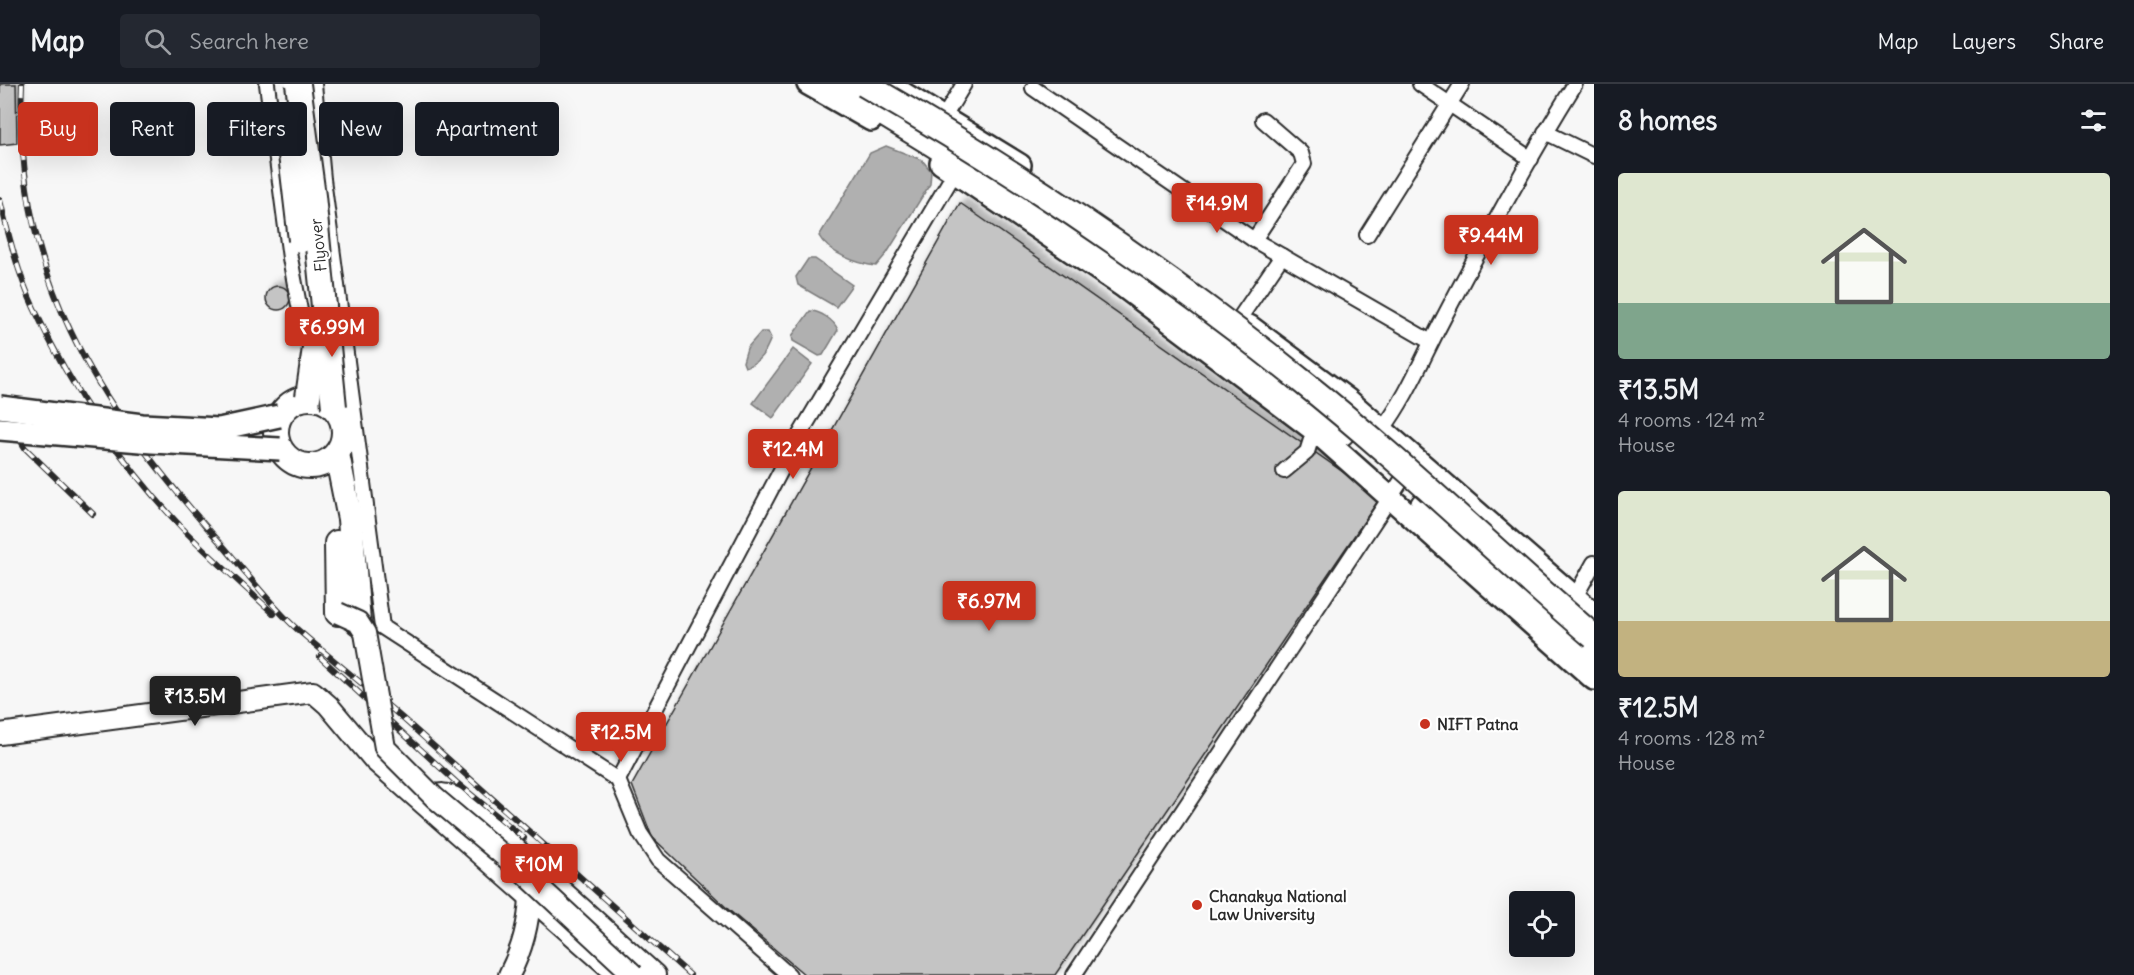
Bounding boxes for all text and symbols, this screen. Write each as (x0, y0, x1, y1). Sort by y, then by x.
search box (120, 14, 540, 68)
text: Map (30, 23, 84, 59)
icon: search (141, 25, 174, 58)
text: Search here (189, 27, 309, 55)
text: Map (1878, 28, 1918, 55)
text: Layers (1951, 28, 2016, 55)
text: Share (2049, 28, 2104, 55)
chip: Buy (18, 102, 98, 156)
chip: Rent (110, 102, 195, 156)
chip: Filters (207, 102, 307, 156)
chip: New (319, 102, 403, 156)
chip: Apartment (415, 102, 559, 156)
text: 8 homes (1618, 104, 1717, 137)
icon: filters (2077, 104, 2110, 137)
pin: ₹14.9M (1168, 183, 1266, 234)
text: ₹14.9M (1186, 190, 1248, 215)
icon: home (1810, 212, 1918, 320)
pin: ₹9.44M (1442, 215, 1540, 266)
street label: Flyover (305, 217, 331, 273)
text: ₹9.44M (1458, 222, 1524, 247)
pin: ₹6.99M (283, 307, 381, 358)
text: ₹6.99M (299, 314, 365, 339)
text: ₹13.5M (1618, 373, 1699, 406)
text: 4 rooms · 124 m² (1618, 407, 1765, 432)
pin: ₹12.4M (744, 429, 842, 480)
text: House (1618, 432, 1675, 457)
text: ₹12.4M (762, 436, 824, 461)
icon: home (1810, 530, 1918, 638)
pin: ₹6.97M (940, 581, 1038, 632)
text: ₹6.97M (957, 588, 1021, 613)
pin: ₹13.5M (146, 676, 244, 727)
text: ₹13.5M (164, 683, 226, 708)
text: ₹12.5M (1618, 691, 1699, 724)
pin: ₹12.5M (572, 712, 670, 763)
place label: NIFT Patna (1437, 714, 1518, 734)
marker: NIFT Patna (1418, 717, 1432, 731)
text: ₹12.5M (590, 719, 652, 744)
text: 4 rooms · 128 m² (1618, 725, 1766, 750)
text: House (1618, 750, 1675, 775)
pin: ₹10M (503, 844, 575, 895)
text: ₹10M (515, 851, 563, 876)
place label: Chanakya National Law University (1209, 886, 1347, 925)
map controls (1509, 891, 1575, 957)
button: locate (1509, 891, 1575, 957)
marker: Chanakya National Law University (1190, 898, 1204, 912)

